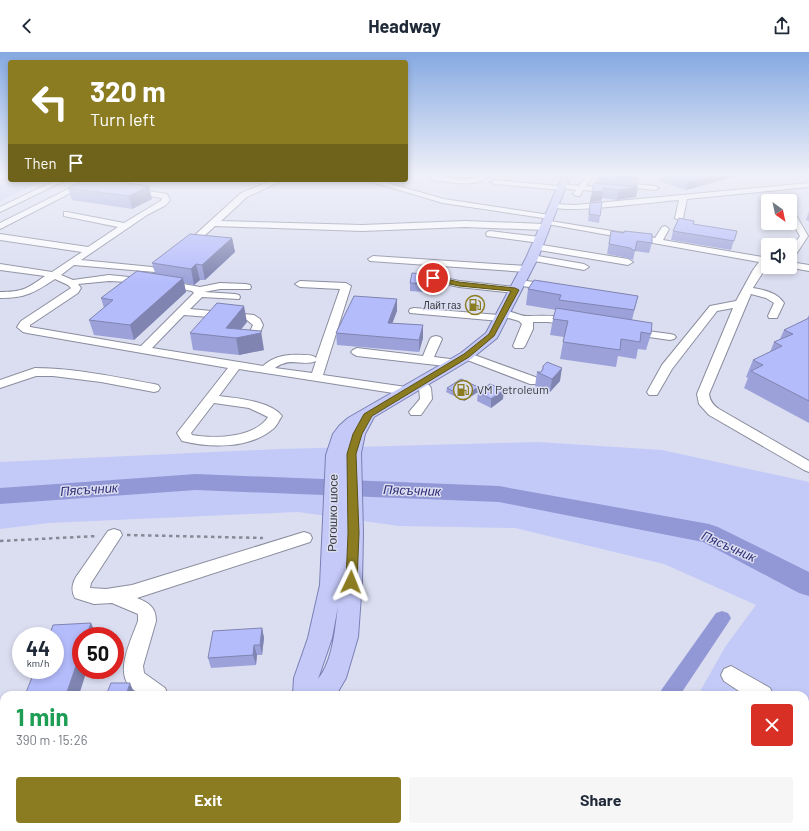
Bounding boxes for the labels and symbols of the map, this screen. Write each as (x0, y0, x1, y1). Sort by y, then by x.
north arrow (761, 194, 797, 230)
pin (416, 261, 450, 295)
fuel station icon: Лайт газ (464, 294, 486, 316)
place label: Лайт газ (423, 299, 461, 311)
fuel station icon: VM Petroleum (452, 379, 474, 401)
place label: VM Petroleum (477, 382, 549, 396)
street label: Рогошко шосе (324, 474, 340, 552)
water label: Пясъчник (60, 479, 119, 499)
water label: Пясъчник (383, 481, 442, 499)
water label: Пясъчник (699, 527, 759, 565)
position arrow (330, 561, 372, 603)
speed limit sign: 50 (72, 627, 124, 679)

